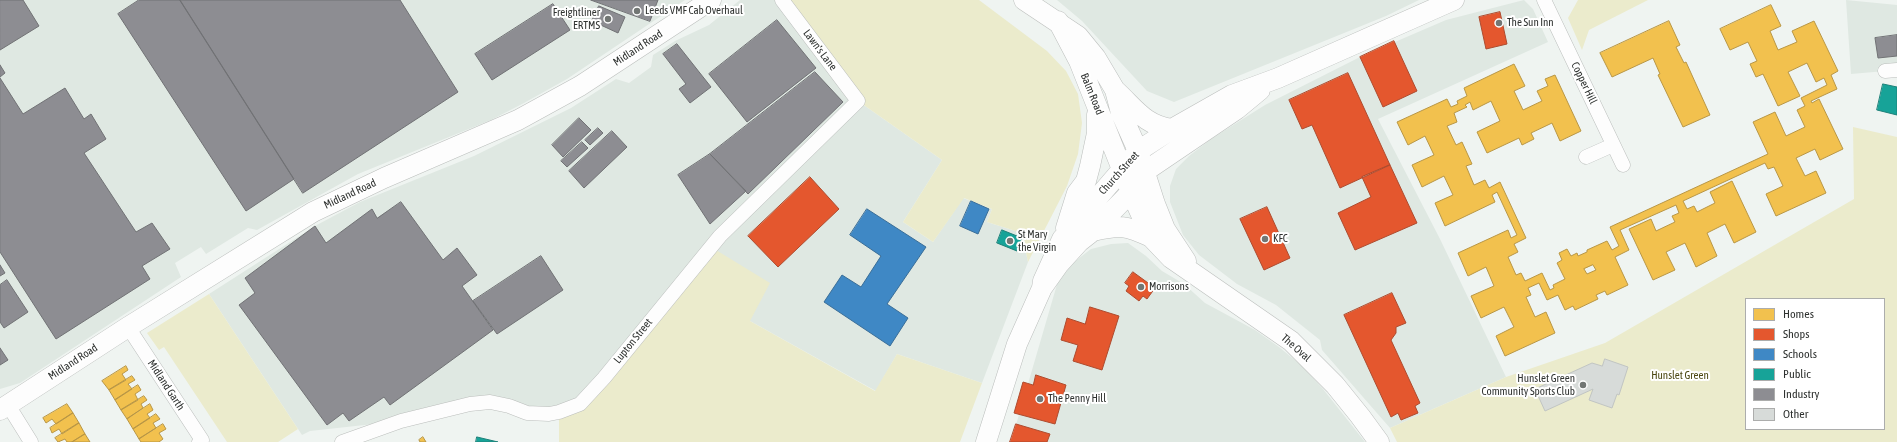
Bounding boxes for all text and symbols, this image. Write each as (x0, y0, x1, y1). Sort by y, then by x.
place label: Leeds VMF Cab Overhaul (645, 4, 743, 18)
place label: Freightliner ERTMS (553, 6, 600, 32)
marker: Leeds VMF Cab Overhaul (632, 6, 642, 16)
marker: Freightliner ERTMS (603, 14, 613, 24)
place label: The Sun Inn (1507, 16, 1554, 30)
marker: The Sun Inn (1494, 18, 1504, 28)
street label: Midland Road (611, 27, 665, 69)
street label: Lawn's Lane (800, 27, 840, 73)
street label: Copper Hill (1568, 60, 1600, 106)
street label: Balm Road (1078, 71, 1106, 117)
street label: Church Street (1096, 149, 1142, 197)
street label: Midland Road (322, 176, 378, 212)
place label: St Mary the Virgin (1018, 228, 1056, 254)
place label: KFC (1273, 232, 1288, 246)
marker: KFC (1260, 234, 1270, 244)
marker: St Mary the Virgin (1005, 236, 1015, 246)
place label: Morrisons (1149, 280, 1189, 294)
marker: Morrisons (1136, 282, 1146, 292)
legend (1745, 298, 1885, 430)
text: Homes (1783, 307, 1814, 321)
street label: Lupton Street (611, 316, 655, 366)
text: Shops (1783, 327, 1809, 341)
street label: The Oval (1278, 331, 1314, 365)
street label: Midland Road (46, 341, 100, 383)
text: Schools (1783, 347, 1817, 361)
street label: Midland Garth (145, 357, 187, 413)
text: Public (1783, 367, 1811, 381)
park label: Hunslet Green (1651, 369, 1709, 383)
place label: Hunslet Green Community Sports Club (1482, 372, 1575, 398)
marker: Hunslet Green Community Sports Club (1578, 380, 1588, 390)
text: Industry (1783, 387, 1820, 401)
place label: The Penny Hill (1048, 392, 1106, 406)
marker: The Penny Hill (1035, 394, 1045, 404)
text: Other (1783, 407, 1808, 421)

